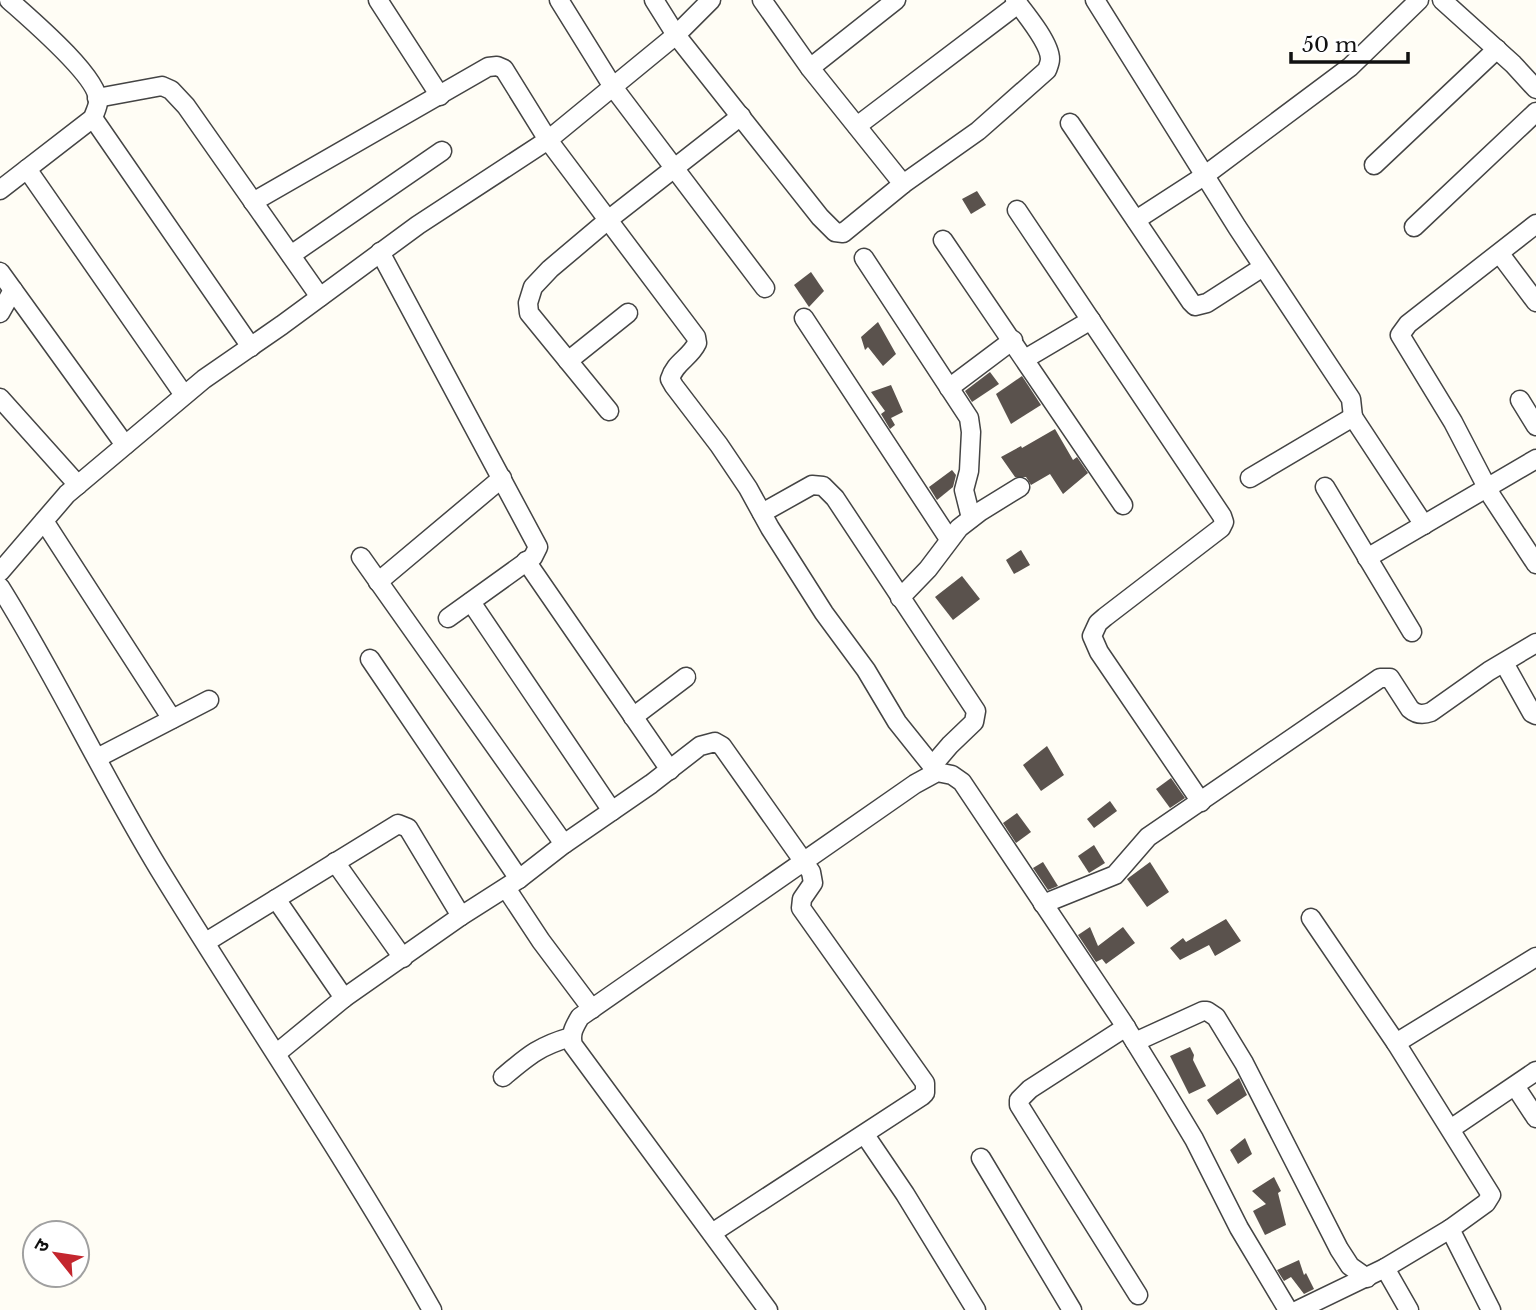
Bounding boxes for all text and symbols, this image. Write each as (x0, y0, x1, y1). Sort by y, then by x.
scale bar (1291, 21, 1408, 65)
text: 50 m (1302, 32, 1358, 58)
north arrow (21, 1219, 91, 1289)
text: उ (29, 1234, 55, 1256)

